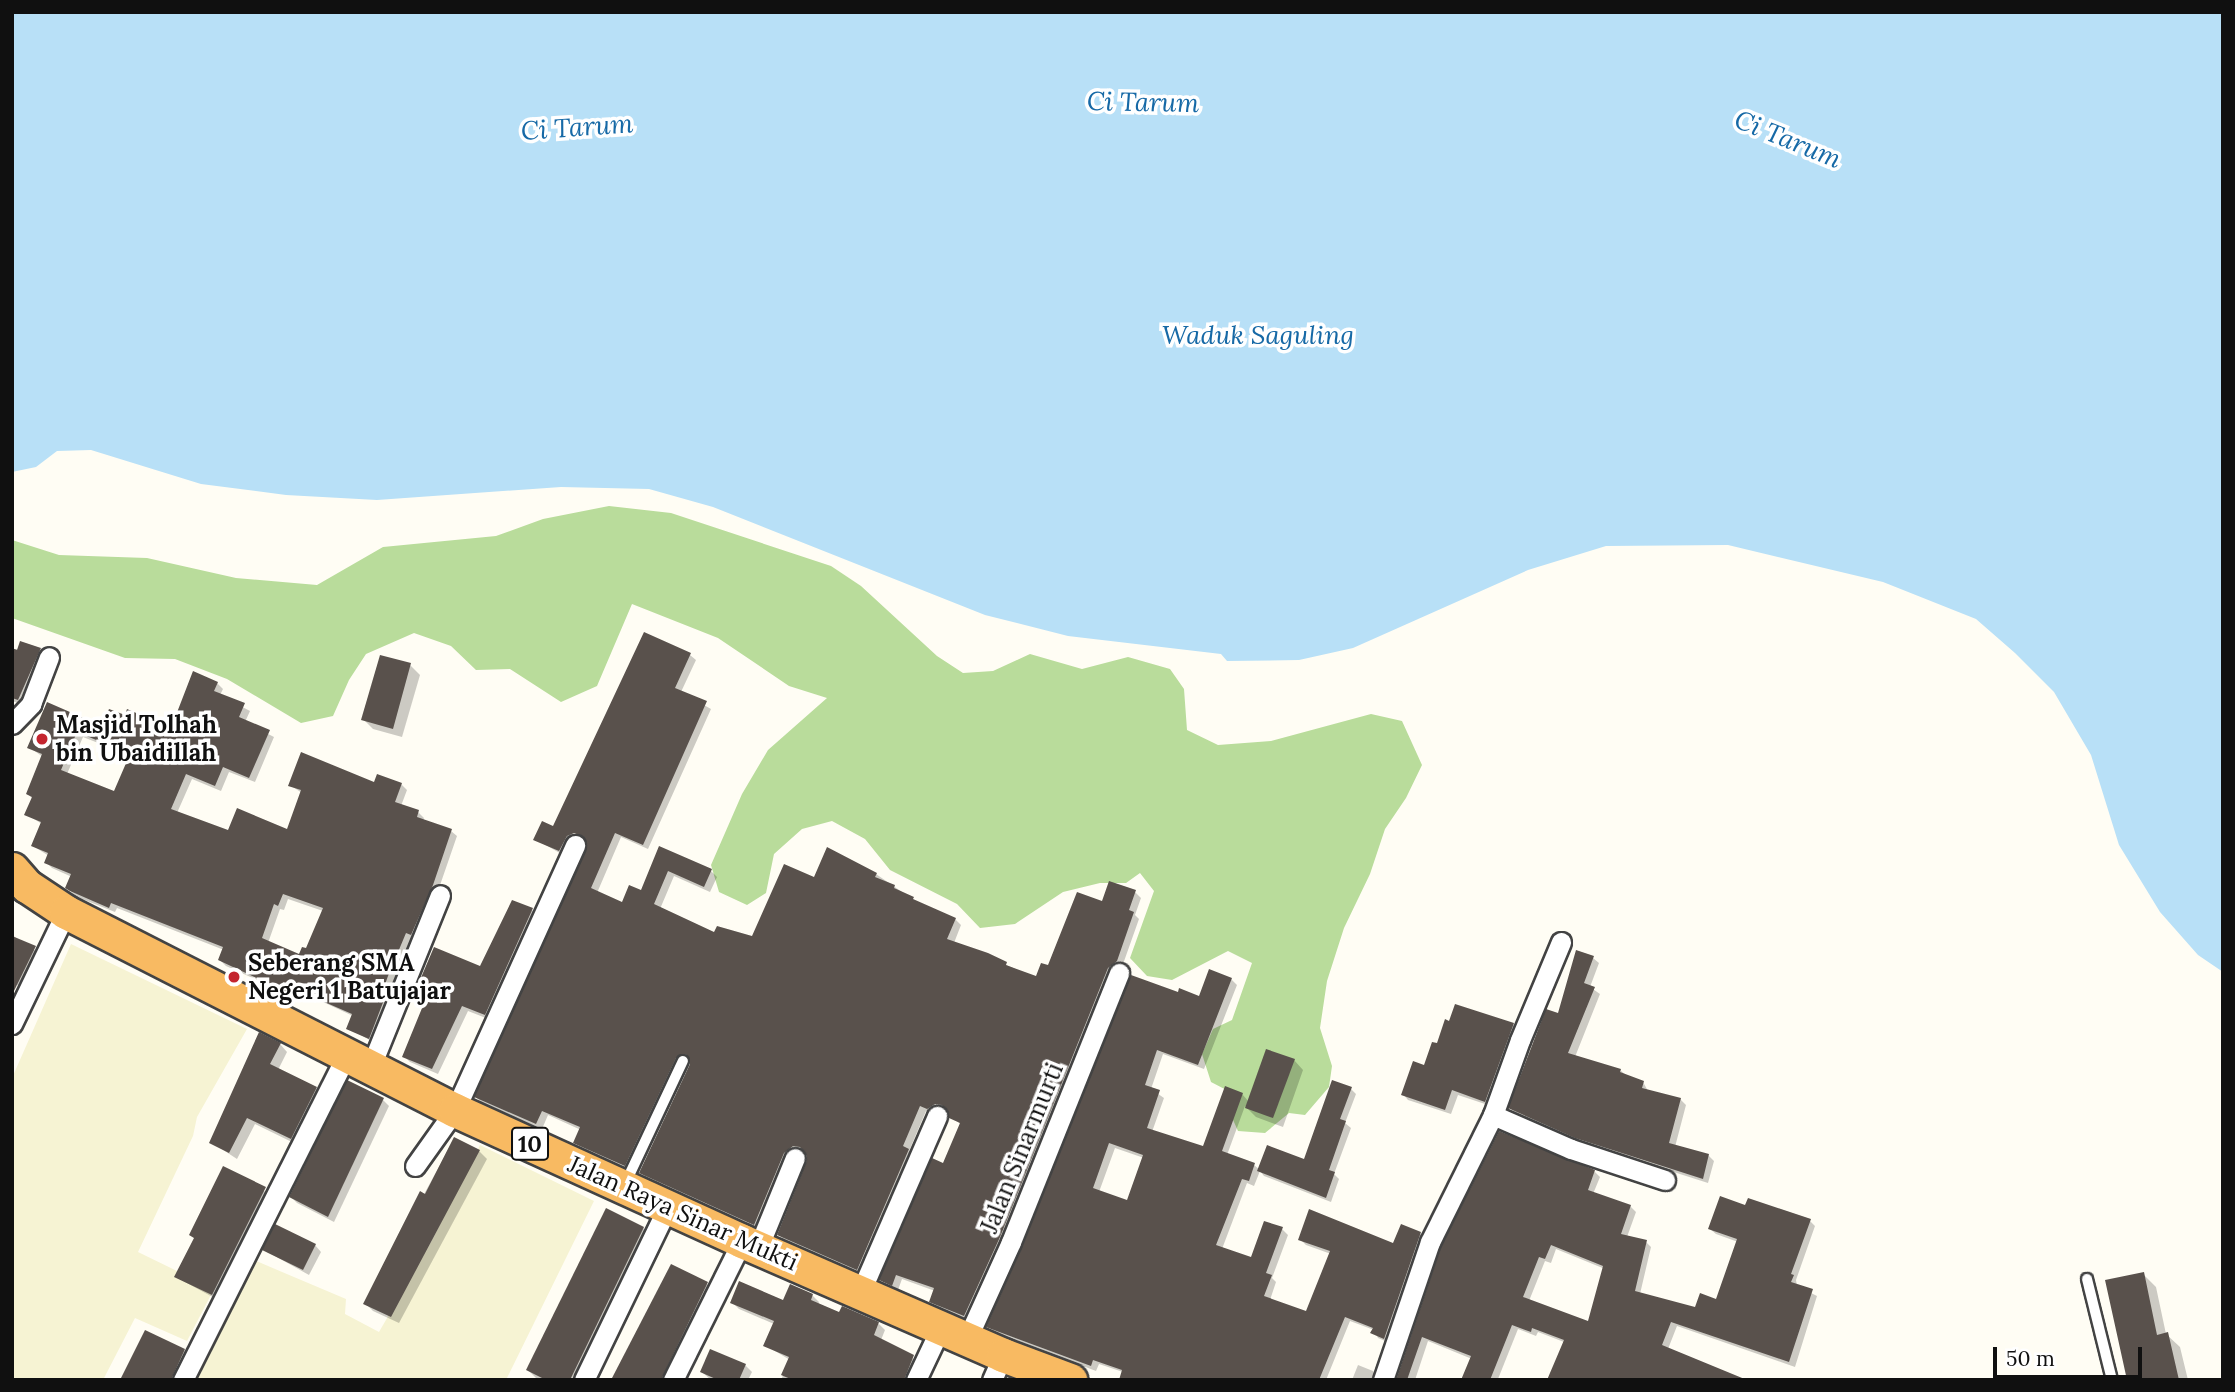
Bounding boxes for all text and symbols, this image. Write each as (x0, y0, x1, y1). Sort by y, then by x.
water label: Ci Tarum (1087, 85, 1199, 119)
water label: Ci Tarum (1730, 103, 1846, 175)
water label: Ci Tarum (520, 108, 634, 146)
water label: Waduk Saguling (1162, 319, 1354, 351)
place label: Masjid Tolhah bin Ubaidillah (56, 711, 217, 767)
marker: Masjid Tolhah bin Ubaidillah (34, 731, 50, 747)
place label: Seberang SMA Negeri 1 Batujajar (248, 949, 451, 1005)
marker: Seberang SMA Negeri 1 Batujajar (226, 969, 242, 985)
street label: Jalan Sinarmurti (975, 1059, 1069, 1237)
road number: 10 (511, 1124, 549, 1163)
street label: Jalan Raya Sinar Mukti (564, 1149, 802, 1277)
scale bar (1997, 1332, 2146, 1376)
text: 50 m (2006, 1345, 2055, 1372)

